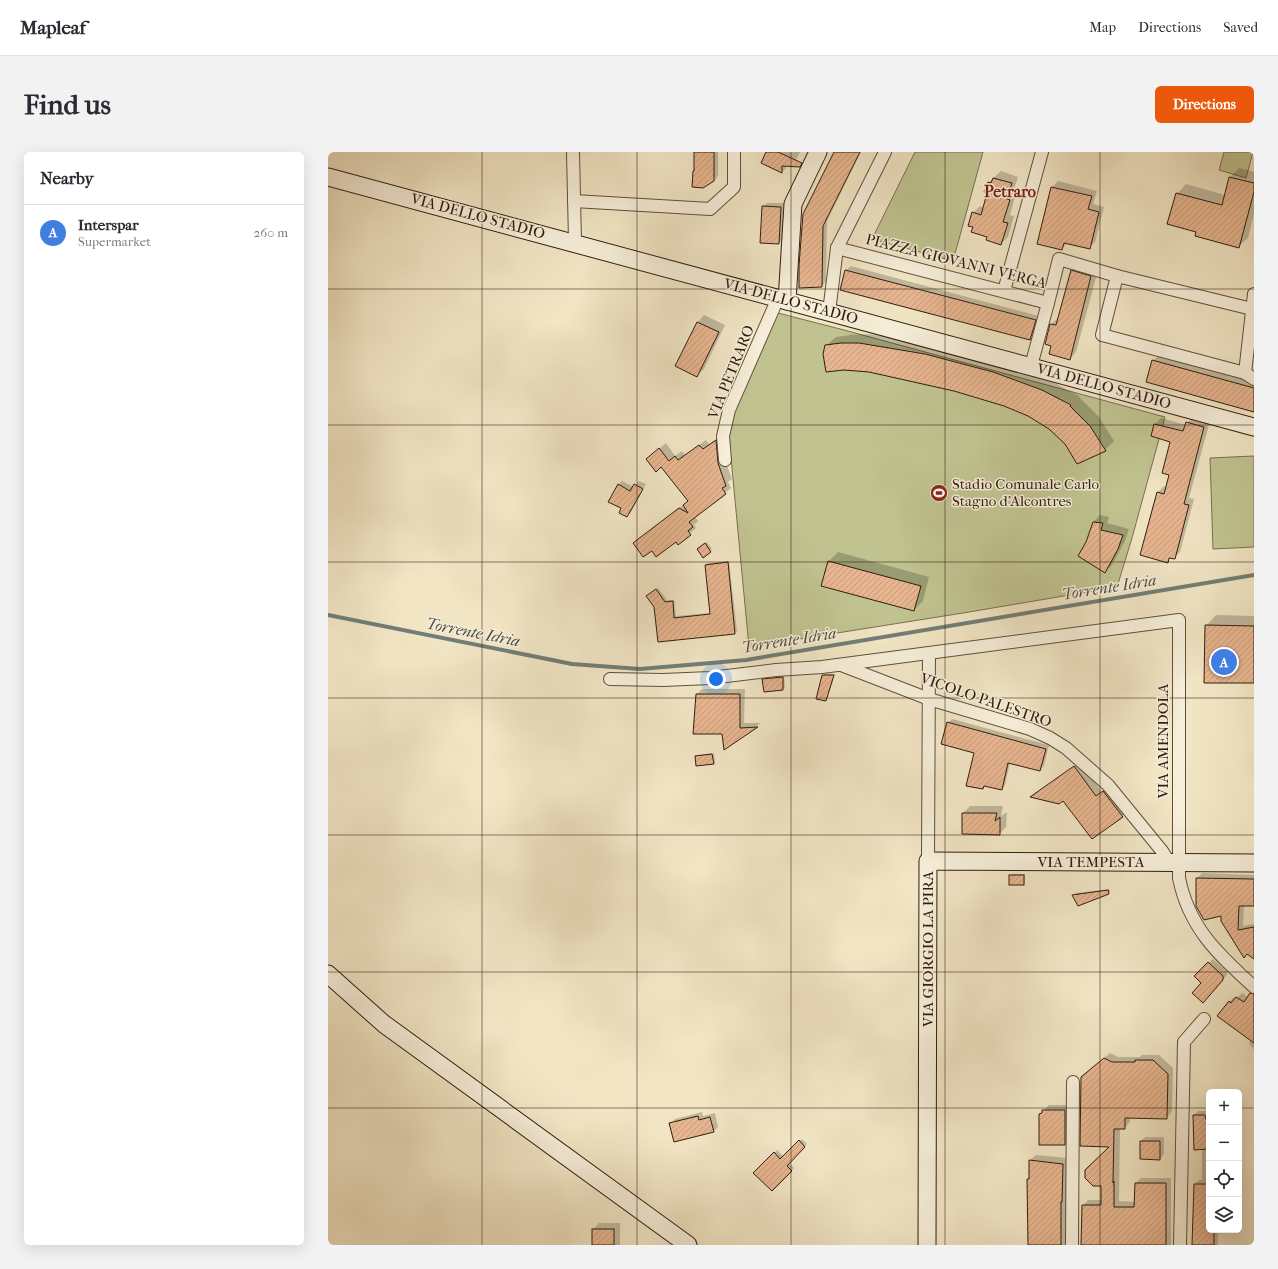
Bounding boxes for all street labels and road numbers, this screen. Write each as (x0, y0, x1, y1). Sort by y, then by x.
street label: VIA DELLO STADIO (408, 189, 547, 243)
street label: PIAZZA GIOVANNI VERGA (864, 230, 1049, 292)
street label: VIA DELLO STADIO (721, 274, 860, 328)
street label: VIA PETRARO (704, 322, 758, 423)
street label: VIA DELLO STADIO (1034, 359, 1173, 413)
street label: VICOLO PALESTRO (917, 669, 1054, 731)
street label: VIA AMENDOLA (1154, 683, 1172, 799)
street label: VIA TEMPESTA (1037, 853, 1145, 871)
street label: VIA GIORGIO LA PIRA (919, 871, 937, 1028)

